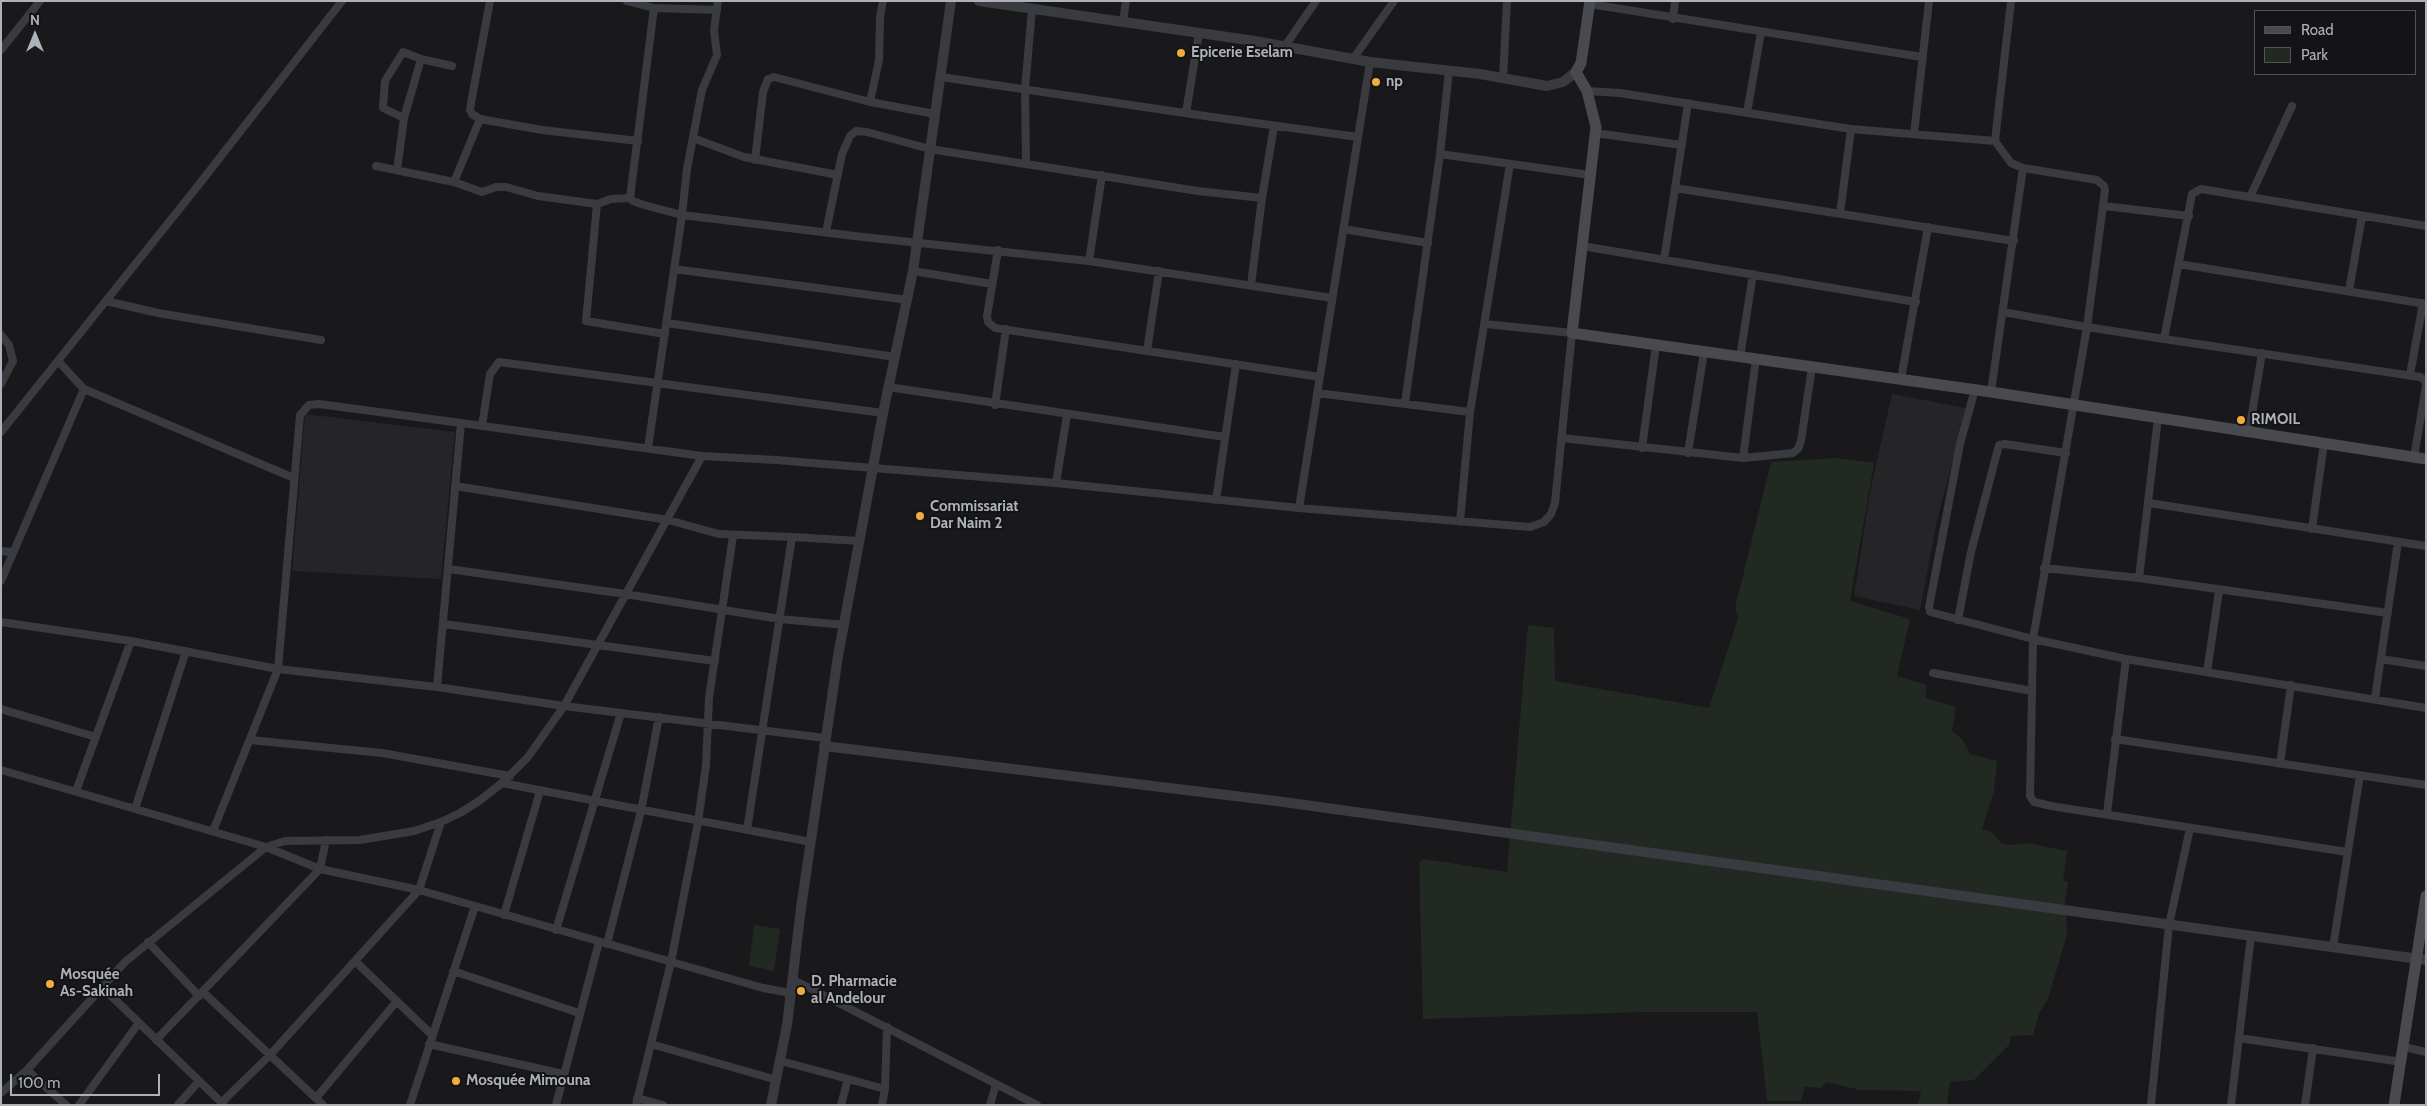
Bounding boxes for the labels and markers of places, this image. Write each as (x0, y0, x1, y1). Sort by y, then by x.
place label: Epicerie Eselam (1191, 44, 1293, 62)
marker: Epicerie Eselam (1175, 47, 1187, 59)
place label: np (1386, 73, 1403, 91)
marker: np (1370, 76, 1382, 88)
place label: RIMOIL (2251, 411, 2300, 429)
marker: RIMOIL (2235, 414, 2247, 426)
place label: Commissariat Dar Naim 2 (930, 498, 1018, 533)
marker: Commissariat Dar Naim 2 (914, 510, 926, 522)
place label: Mosquée As-Sakinah (60, 966, 133, 1001)
place label: D. Pharmacie al Andelour (811, 973, 897, 1008)
marker: Mosquée As-Sakinah (44, 978, 56, 990)
marker: D. Pharmacie al Andelour (795, 985, 807, 997)
place label: Mosquée Mimouna (466, 1072, 590, 1090)
marker: Mosquée Mimouna (450, 1075, 462, 1087)

